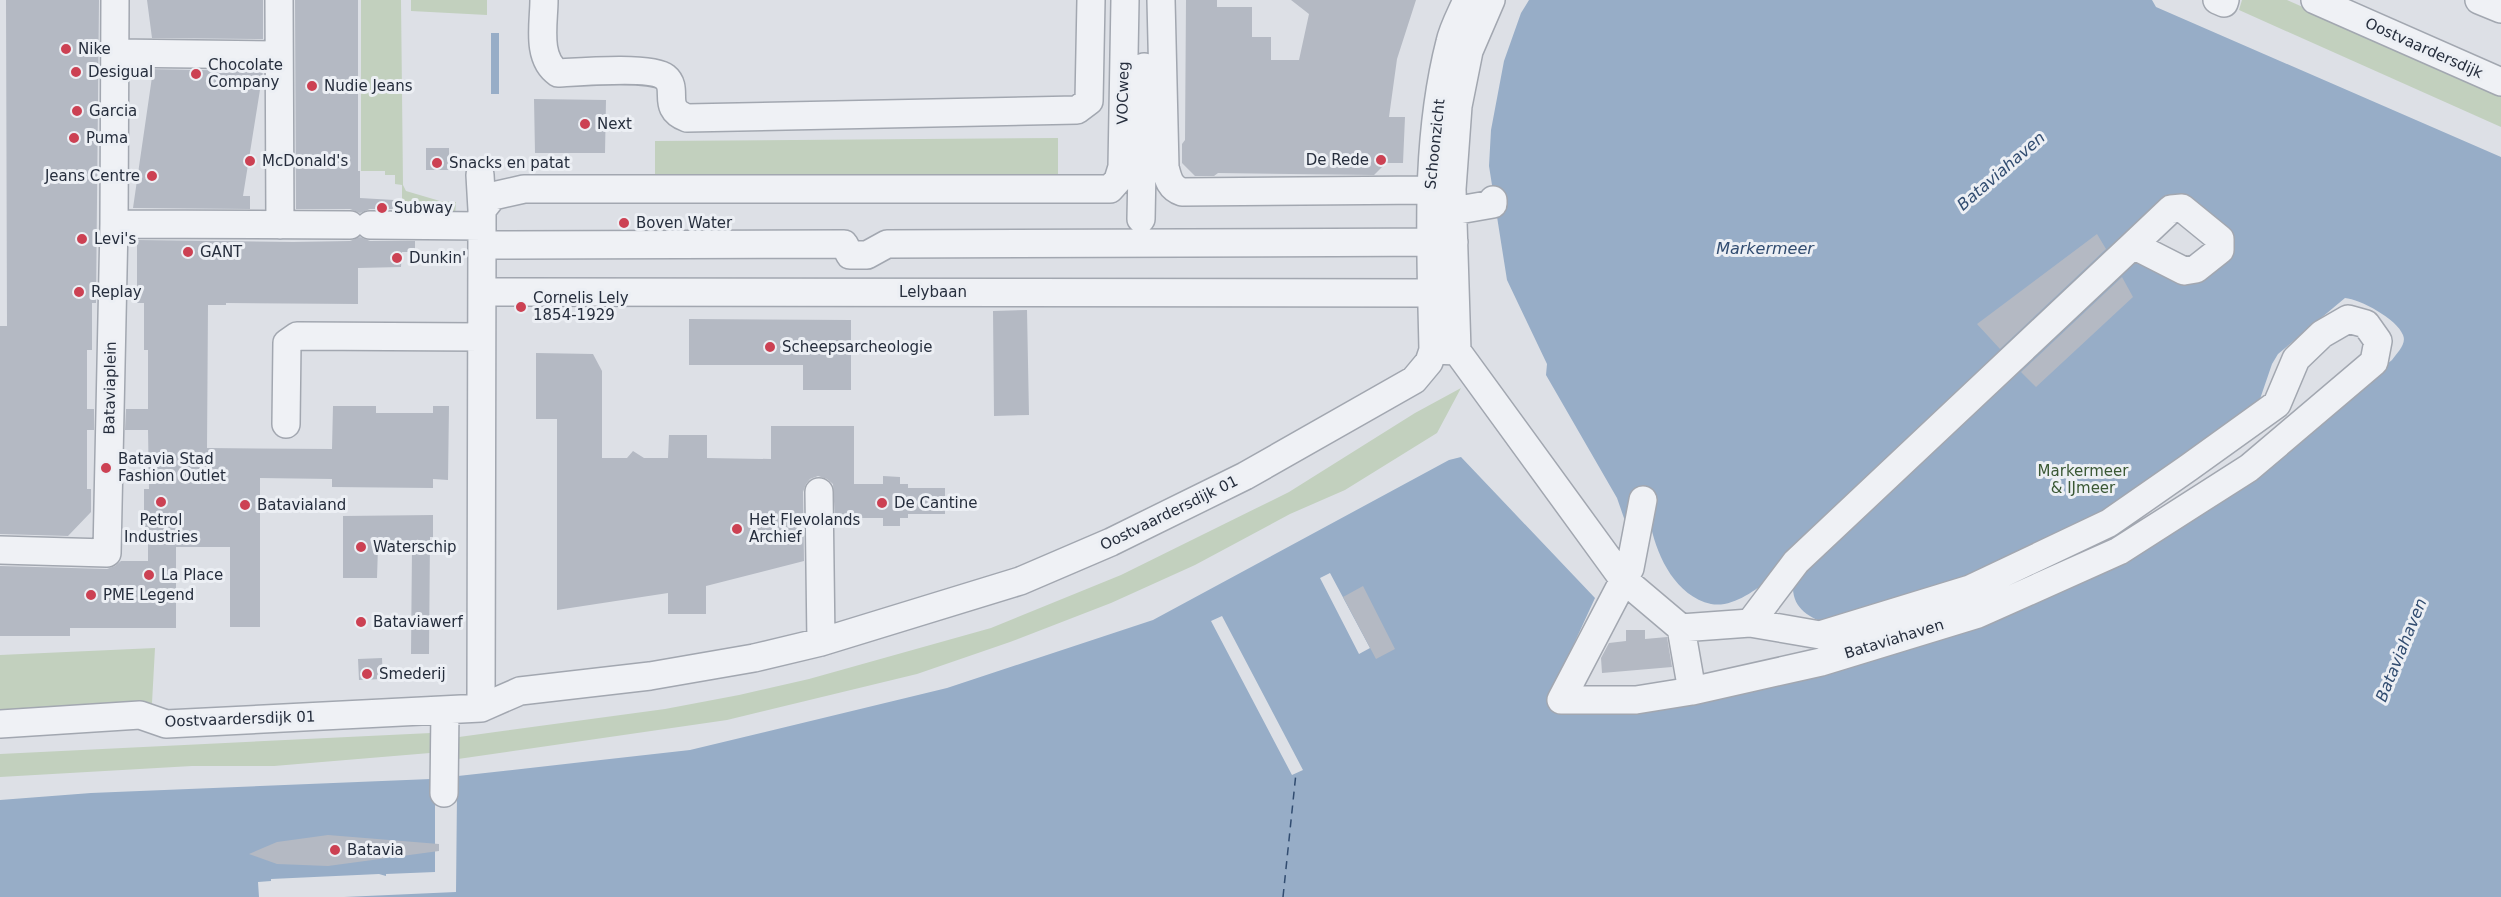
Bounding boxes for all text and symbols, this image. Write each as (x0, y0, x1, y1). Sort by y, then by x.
street label: Oostvaardersdijk (2362, 14, 2486, 82)
place label: Nike (78, 40, 111, 58)
marker: Nike (59, 42, 73, 56)
place label: Chocolate Company (208, 56, 283, 91)
street label: VOCweg (1113, 61, 1133, 125)
place label: Desigual (88, 63, 153, 81)
marker: Desigual (69, 65, 83, 79)
marker: Chocolate Company (189, 67, 203, 81)
place label: Nudie Jeans (324, 77, 413, 95)
marker: Nudie Jeans (305, 79, 319, 93)
street label: Schoonzicht (1421, 98, 1449, 190)
place label: Garcia (89, 102, 137, 120)
marker: Garcia (70, 104, 84, 118)
place label: Next (597, 115, 632, 133)
marker: Next (578, 117, 592, 131)
water label: Bataviahaven (1953, 128, 2049, 214)
place label: Puma (86, 129, 128, 147)
marker: Puma (67, 131, 81, 145)
place label: De Rede (1306, 151, 1369, 169)
place label: McDonald's (262, 152, 348, 170)
marker: De Rede (1374, 153, 1388, 167)
marker: McDonald's (243, 154, 257, 168)
place label: Snacks en patat (449, 154, 570, 172)
marker: Snacks en patat (430, 156, 444, 170)
place label: Jeans Centre (44, 167, 140, 185)
marker: Jeans Centre (145, 169, 159, 183)
place label: Subway (394, 199, 453, 217)
marker: Subway (375, 201, 389, 215)
place label: Boven Water (636, 214, 733, 232)
marker: Boven Water (617, 216, 631, 230)
place label: Levi's (94, 230, 136, 248)
marker: Levi's (75, 232, 89, 246)
water label: Markermeer (1716, 239, 1815, 258)
place label: GANT (200, 243, 243, 261)
marker: GANT (181, 245, 195, 259)
place label: Dunkin' (409, 249, 466, 267)
marker: Dunkin' (390, 251, 404, 265)
place label: Replay (91, 283, 142, 301)
street label: Lelybaan (899, 283, 967, 301)
marker: Replay (72, 285, 86, 299)
place label: Cornelis Lely 1854-1929 (533, 289, 629, 324)
marker: Cornelis Lely 1854-1929 (514, 300, 528, 314)
place label: Scheepsarcheologie (782, 338, 933, 356)
marker: Scheepsarcheologie (763, 340, 777, 354)
street label: Bataviaplein (100, 341, 120, 435)
place label: Batavia Stad Fashion Outlet (118, 450, 226, 485)
marker: Batavia Stad Fashion Outlet (99, 461, 113, 475)
park label: Markermeer & IJmeer (2038, 462, 2129, 497)
street label: Oostvaardersdijk 01 (1097, 472, 1241, 554)
place label: De Cantine (894, 494, 978, 512)
marker: Petrol Industries (154, 495, 168, 509)
place label: Batavialand (257, 496, 346, 514)
marker: De Cantine (875, 496, 889, 510)
marker: Batavialand (238, 498, 252, 512)
place label: Petrol Industries (124, 511, 198, 546)
place label: Het Flevolands Archief (749, 511, 861, 546)
marker: Het Flevolands Archief (730, 522, 744, 536)
place label: Waterschip (373, 538, 457, 556)
marker: Waterschip (354, 540, 368, 554)
place label: La Place (161, 566, 223, 584)
marker: La Place (142, 568, 156, 582)
place label: PME Legend (103, 586, 194, 604)
marker: PME Legend (84, 588, 98, 602)
water label: Bataviahaven (2372, 595, 2430, 705)
place label: Bataviawerf (373, 613, 463, 631)
marker: Bataviawerf (354, 615, 368, 629)
street label: Bataviahaven (1842, 615, 1946, 663)
place label: Smederij (379, 665, 446, 683)
marker: Smederij (360, 667, 374, 681)
street label: Oostvaardersdijk 01 (164, 707, 316, 731)
place label: Batavia (347, 841, 404, 859)
marker: Batavia (328, 843, 342, 857)

